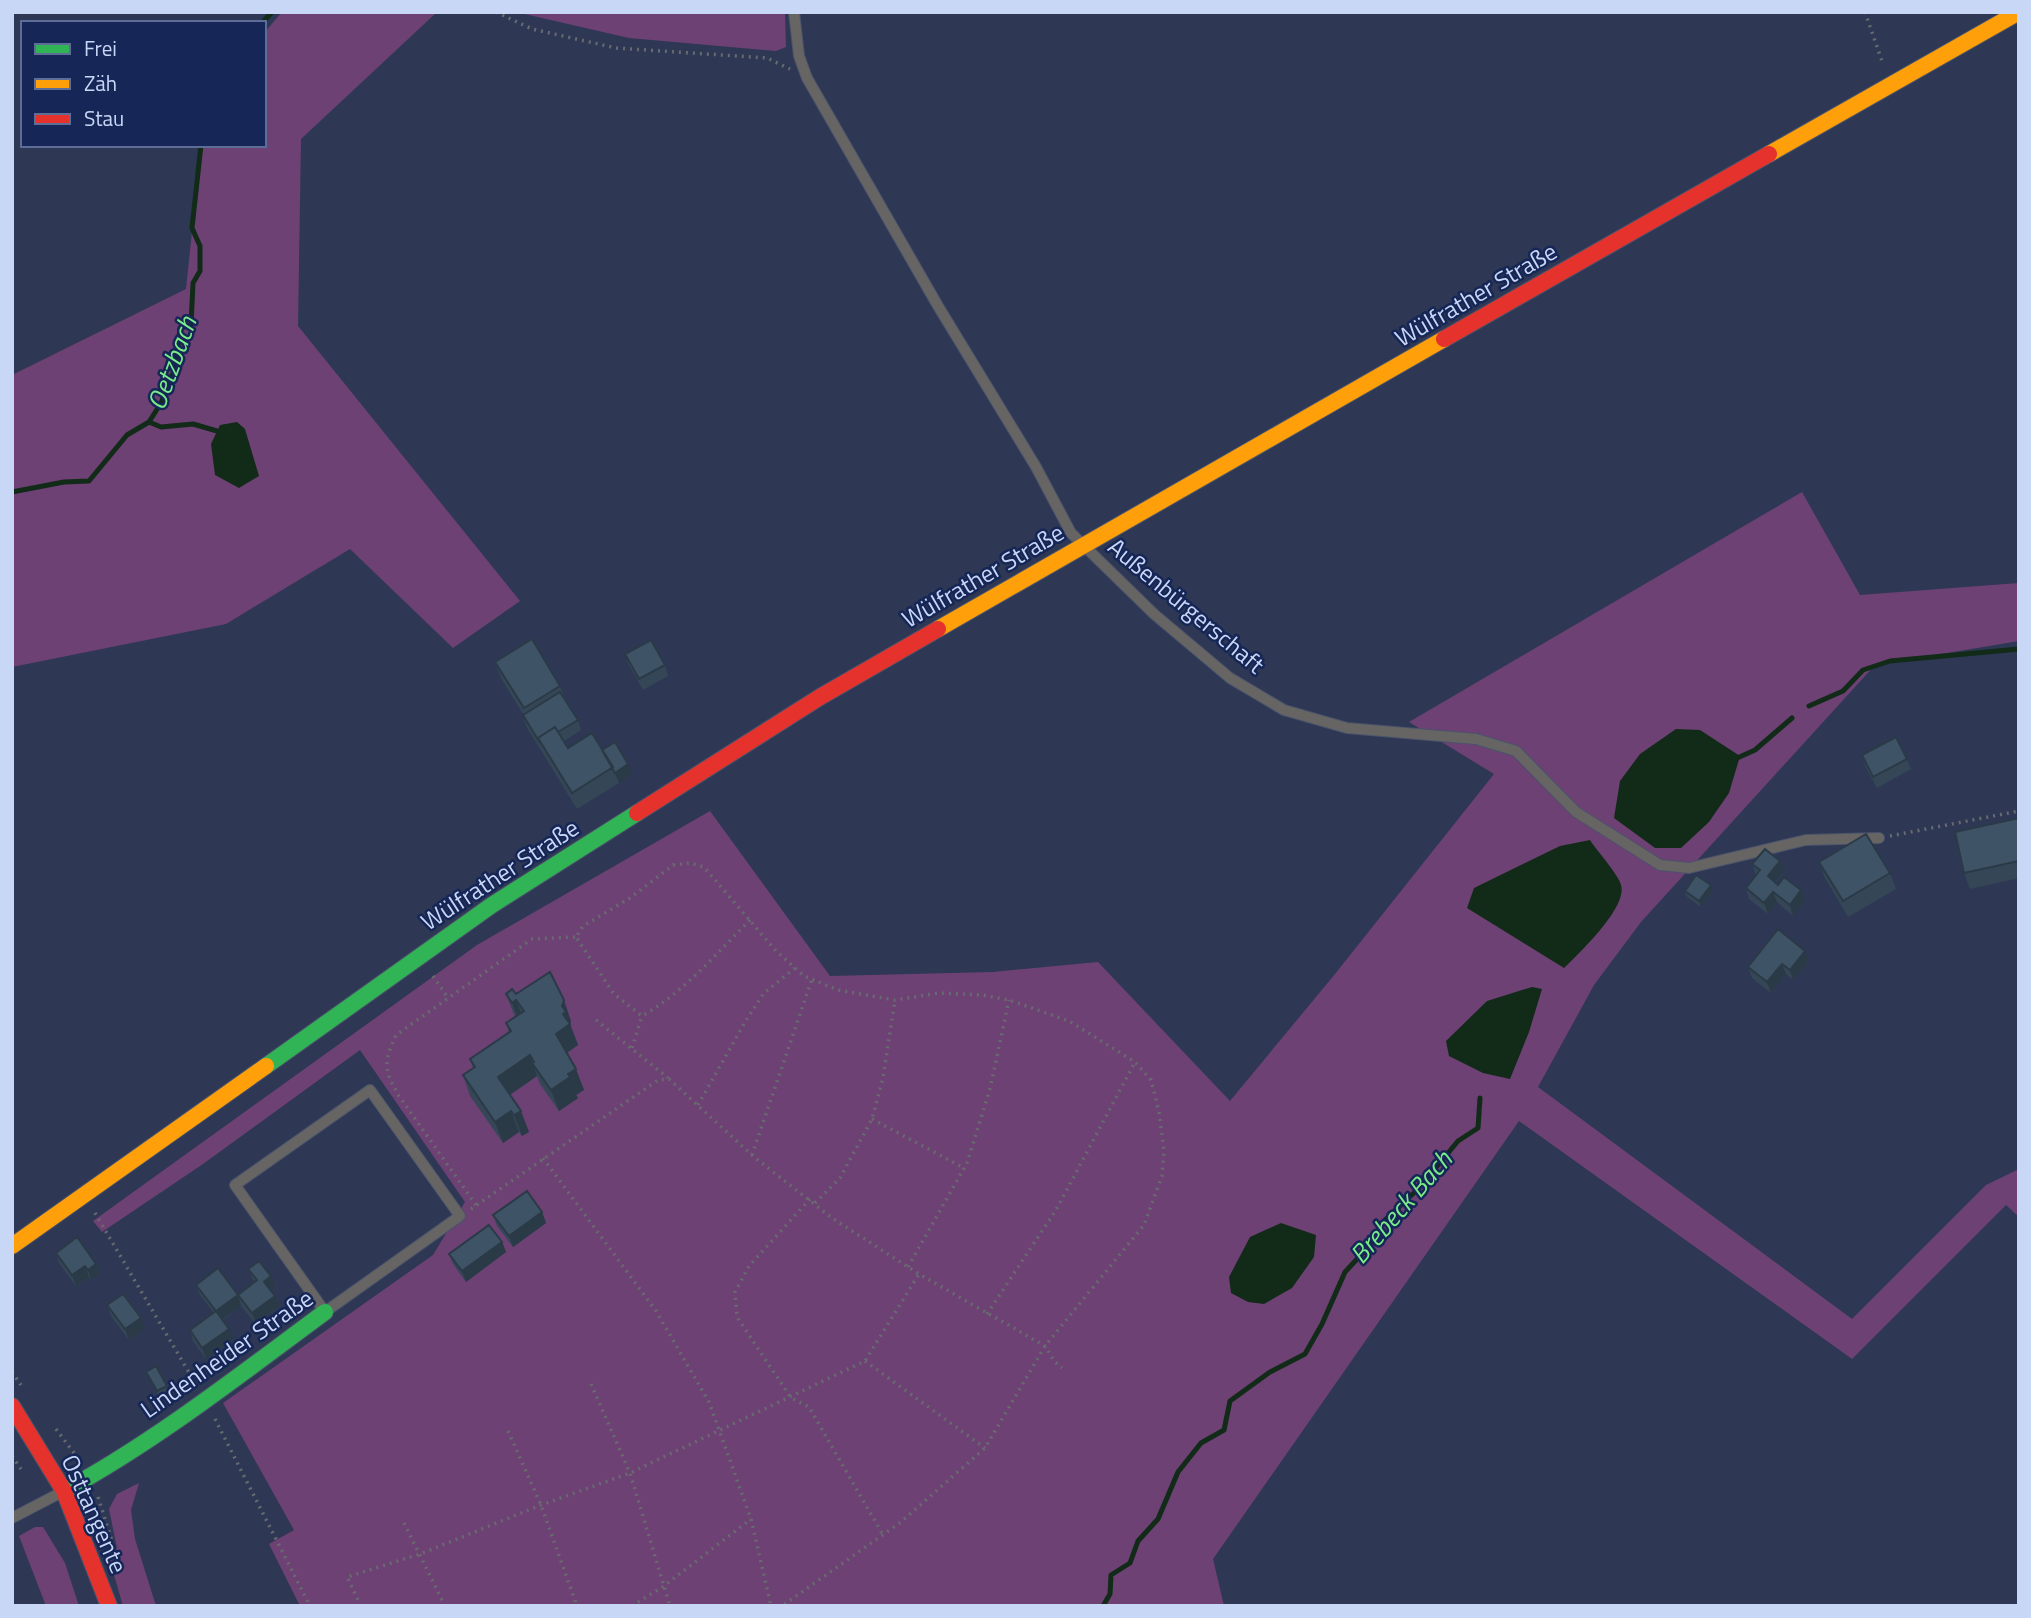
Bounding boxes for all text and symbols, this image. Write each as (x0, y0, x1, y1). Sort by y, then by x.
legend (21, 21, 266, 147)
text: Frei (84, 32, 117, 64)
text: Zäh (84, 67, 117, 99)
text: Stau (84, 102, 124, 134)
street label: Wülfrather Straße (1388, 233, 1563, 355)
water label: Oetzbach (137, 310, 207, 415)
street label: Wülfrather Straße (895, 514, 1070, 636)
street label: Außenbürgerschaft (1100, 529, 1273, 682)
street label: Wülfrather Straße (413, 810, 586, 939)
water label: Brebeck Bach (1340, 1141, 1462, 1272)
street label: Lindenheider Straße (133, 1280, 320, 1426)
street label: Osttangente (53, 1448, 137, 1579)

